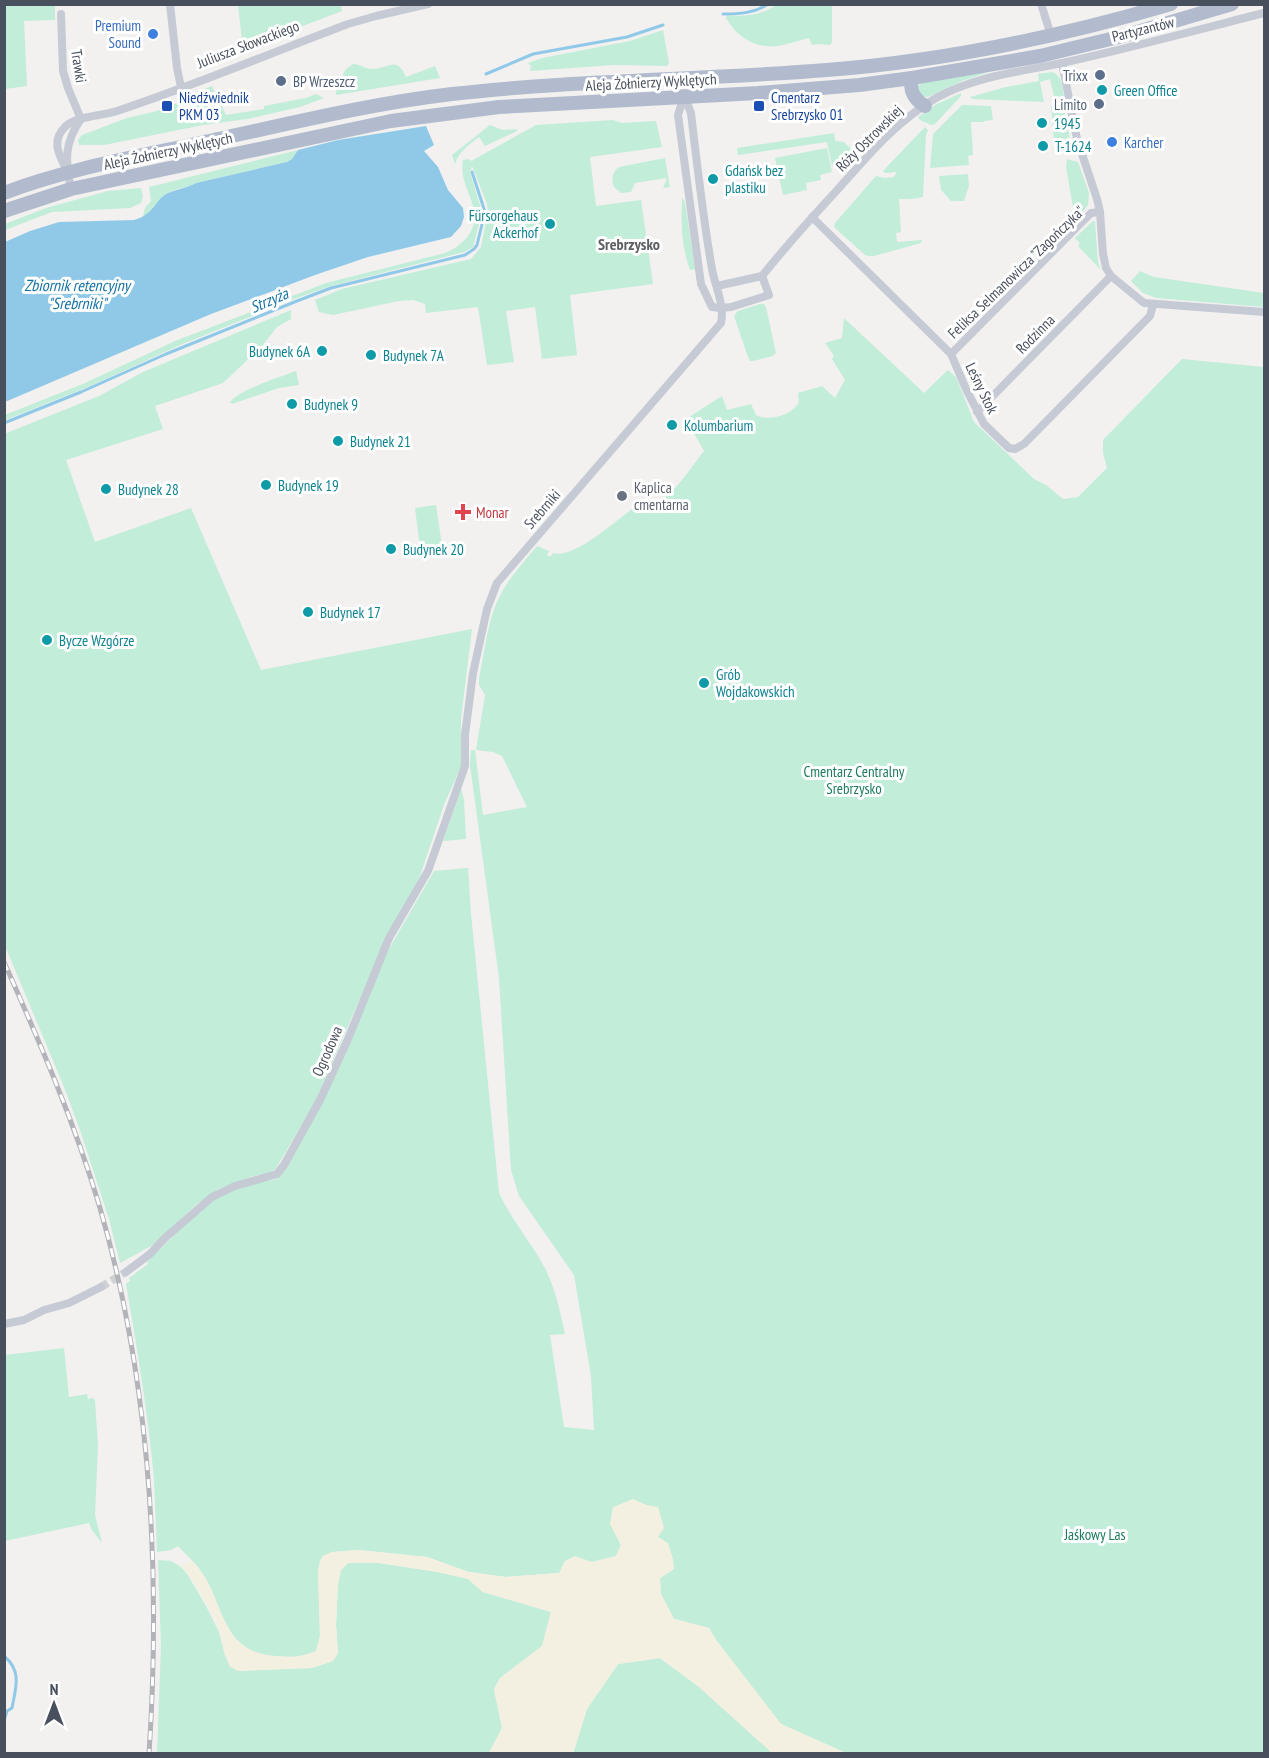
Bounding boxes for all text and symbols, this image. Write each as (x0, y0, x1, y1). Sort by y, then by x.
street label: Partyzantów (1110, 12, 1176, 46)
place label: Premium Sound (95, 16, 141, 52)
street label: Juliusza Słowackiego (193, 16, 302, 73)
marker: Premium Sound (146, 27, 160, 41)
street label: Trawki (67, 48, 91, 84)
place label: Trixx (1063, 66, 1088, 85)
marker: Trixx (1093, 68, 1107, 82)
street label: Aleja Żołnierzy Wyklętych (585, 69, 717, 95)
place label: BP Wrzeszcz (293, 72, 355, 91)
marker: BP Wrzeszcz (274, 74, 288, 88)
place label: Green Office (1114, 81, 1177, 100)
marker: Green Office (1095, 83, 1109, 97)
place label: Niedźwiednik PKM 03 (179, 88, 249, 124)
place label: Cmentarz Srebrzysko 01 (771, 88, 843, 124)
place label: Limito (1054, 95, 1087, 114)
marker: Limito (1092, 97, 1106, 111)
marker: Niedźwiednik PKM 03 (160, 99, 174, 113)
marker: Cmentarz Srebrzysko 01 (752, 99, 766, 113)
street label: Róży Ostrowskiej (832, 101, 906, 175)
place label: 1945 (1054, 114, 1081, 133)
marker: 1945 (1035, 116, 1049, 130)
street label: Aleja Żołnierzy Wyklętych (102, 128, 234, 174)
place label: Karcher (1124, 133, 1164, 152)
marker: Karcher (1105, 135, 1119, 149)
place label: T-1624 (1055, 137, 1092, 156)
marker: T-1624 (1036, 139, 1050, 153)
place label: Gdańsk bez plastiku (725, 161, 783, 197)
marker: Gdańsk bez plastiku (706, 172, 720, 186)
street label: Feliksa Selmanowicza "Zagończyka" (943, 202, 1089, 342)
place label: Fürsorgehaus Ackerhof (469, 206, 539, 242)
marker: Fürsorgehaus Ackerhof (543, 217, 557, 231)
district label: Srebrzysko (598, 234, 660, 254)
water label: Zbiornik retencyjny "Srebrniki" (24, 275, 132, 313)
water label: Strzyża (247, 282, 292, 317)
street label: Rodzinna (1012, 311, 1058, 357)
place label: Budynek 6A (249, 342, 311, 361)
marker: Budynek 6A (315, 344, 329, 358)
place label: Budynek 7A (383, 346, 445, 365)
marker: Budynek 7A (364, 348, 378, 362)
street label: Leśny Stok (962, 359, 1003, 417)
place label: Budynek 9 (304, 395, 358, 414)
marker: Budynek 9 (285, 397, 299, 411)
place label: Kolumbarium (684, 416, 753, 435)
marker: Kolumbarium (665, 418, 679, 432)
place label: Budynek 21 (350, 432, 411, 451)
marker: Budynek 21 (331, 434, 345, 448)
place label: Budynek 19 (278, 476, 339, 495)
marker: Budynek 19 (259, 478, 273, 492)
place label: Kaplica cmentarna (634, 478, 689, 514)
place label: Budynek 28 (118, 480, 179, 499)
marker: Budynek 28 (99, 482, 113, 496)
street label: Srebrniki (520, 485, 564, 533)
marker: Kaplica cmentarna (615, 489, 629, 503)
marker: Monar (454, 503, 472, 521)
place label: Monar (476, 503, 510, 522)
place label: Budynek 20 (403, 540, 464, 559)
marker: Budynek 20 (384, 542, 398, 556)
place label: Budynek 17 (320, 603, 381, 622)
marker: Budynek 17 (301, 605, 315, 619)
place label: Bycze Wzgórze (59, 631, 135, 650)
marker: Bycze Wzgórze (40, 633, 54, 647)
place label: Grób Wojdakowskich (716, 665, 795, 701)
marker: Grób Wojdakowskich (697, 676, 711, 690)
park label: Cmentarz Centralny Srebrzysko (804, 762, 905, 798)
street label: Ogrodowa (308, 1023, 346, 1079)
park label: Jaśkowy Las (1063, 1525, 1126, 1544)
north arrow (24, 1674, 84, 1734)
text: N (50, 1679, 58, 1699)

